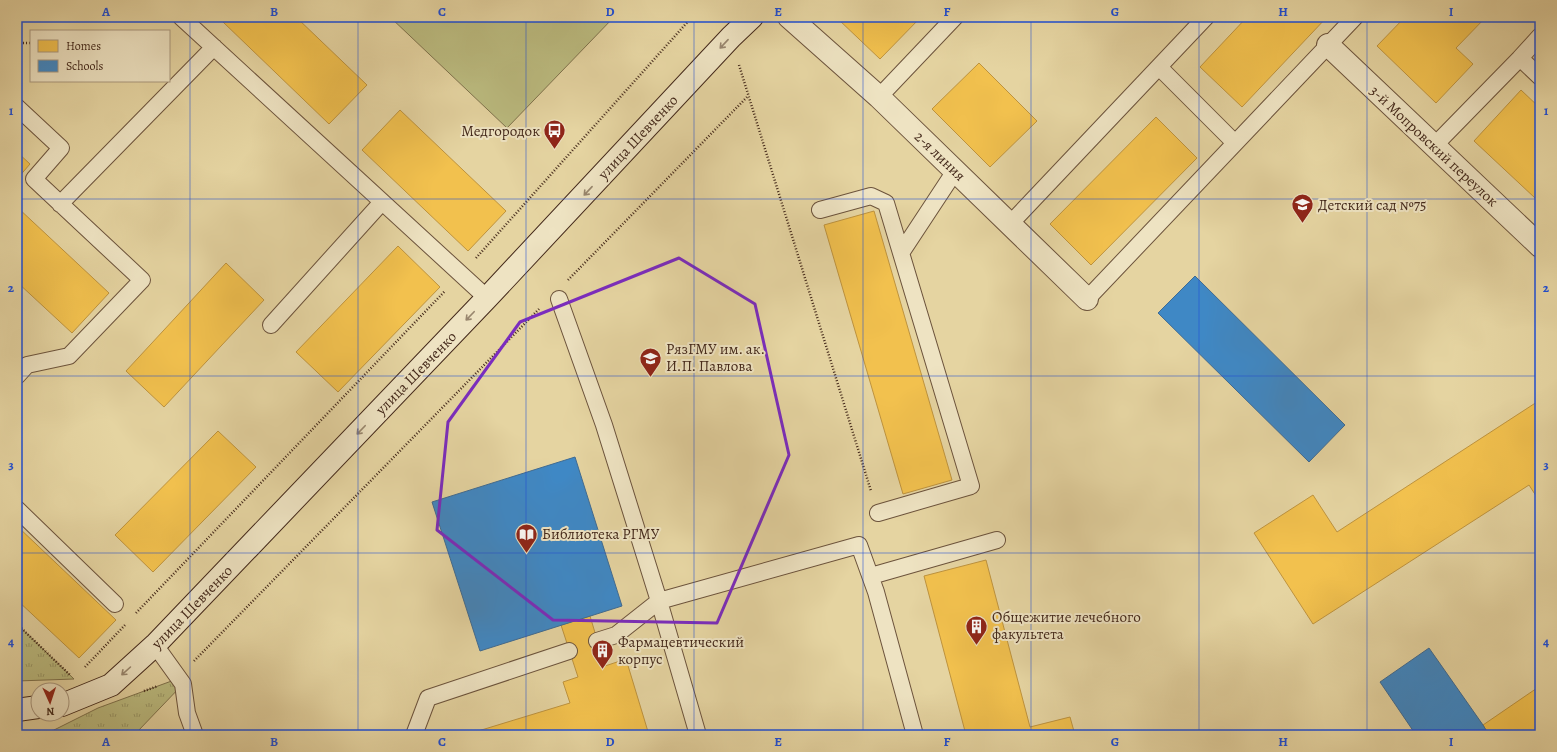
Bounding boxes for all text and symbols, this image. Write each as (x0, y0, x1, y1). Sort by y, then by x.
text: A (101, 3, 111, 20)
text: B (270, 3, 278, 20)
text: C (438, 3, 446, 20)
text: D (605, 3, 615, 20)
text: E (774, 3, 782, 20)
text: F (944, 3, 951, 20)
text: G (1111, 3, 1119, 20)
text: H (1278, 3, 1288, 20)
text: I (1449, 3, 1454, 20)
legend (30, 30, 170, 82)
text: Homes (66, 38, 101, 54)
one-way arrow (719, 39, 728, 49)
text: Schools (66, 58, 103, 74)
street label: 3-й Мопровский переулок (1365, 81, 1503, 211)
street label: улица Шевченко (593, 90, 682, 184)
text: 1 (9, 102, 14, 119)
text: 1 (1544, 102, 1549, 119)
bus stop icon: Медгородок (542, 118, 568, 151)
place label: Медгородок (461, 121, 540, 141)
street label: 2-я линия (910, 127, 970, 185)
one-way arrow (583, 185, 592, 196)
school or university icon: Детский сад №75 (1289, 192, 1315, 225)
place label: Детский сад №75 (1318, 195, 1427, 215)
text: 2 (8, 279, 15, 296)
text: 2 (1543, 279, 1550, 296)
one-way arrow (465, 311, 475, 321)
street label: улица Шевченко (370, 327, 461, 420)
place label: РязГМУ им. ак. И.П. Павлова (666, 339, 765, 376)
school or university icon: РязГМУ им. ак. И.П. Павлова (638, 345, 664, 378)
one-way arrow (356, 425, 366, 435)
text: 3 (8, 456, 14, 473)
text: 3 (1543, 456, 1549, 473)
library icon: Библиотека РГМУ (514, 521, 540, 554)
place label: Библиотека РГМУ (542, 524, 660, 544)
street label: улица Шевченко (146, 561, 237, 654)
place label: Общежитие лечебного факультета (992, 607, 1141, 644)
building icon: Общежитие лечебного факультета (963, 613, 989, 646)
place label: Фармацевтический корпус (618, 632, 744, 669)
text: 4 (8, 633, 14, 650)
text: 4 (1543, 633, 1549, 650)
building icon: Фармацевтический корпус (590, 638, 616, 671)
one-way arrow (121, 667, 131, 676)
north arrow (30, 682, 70, 722)
text: N (46, 704, 55, 719)
text: A (101, 733, 111, 750)
text: B (270, 733, 278, 750)
text: C (438, 733, 446, 750)
text: D (605, 733, 615, 750)
text: E (774, 733, 782, 750)
text: F (944, 733, 951, 750)
text: G (1111, 733, 1119, 750)
text: H (1278, 733, 1288, 750)
text: I (1449, 733, 1454, 750)

